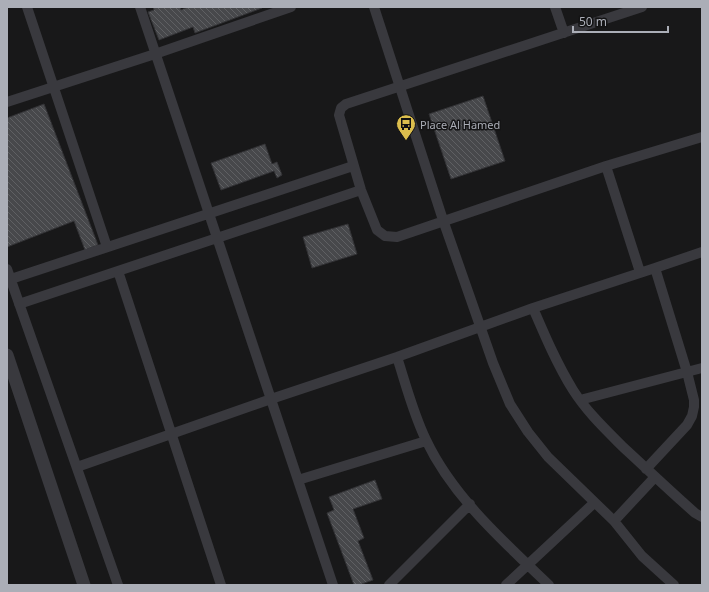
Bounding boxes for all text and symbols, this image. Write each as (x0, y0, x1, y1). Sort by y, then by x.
scale bar (573, 8, 668, 34)
text: 50 m (579, 13, 607, 30)
bus stop icon: Place Al Hamed (395, 113, 417, 141)
place label: Place Al Hamed (420, 117, 500, 132)

